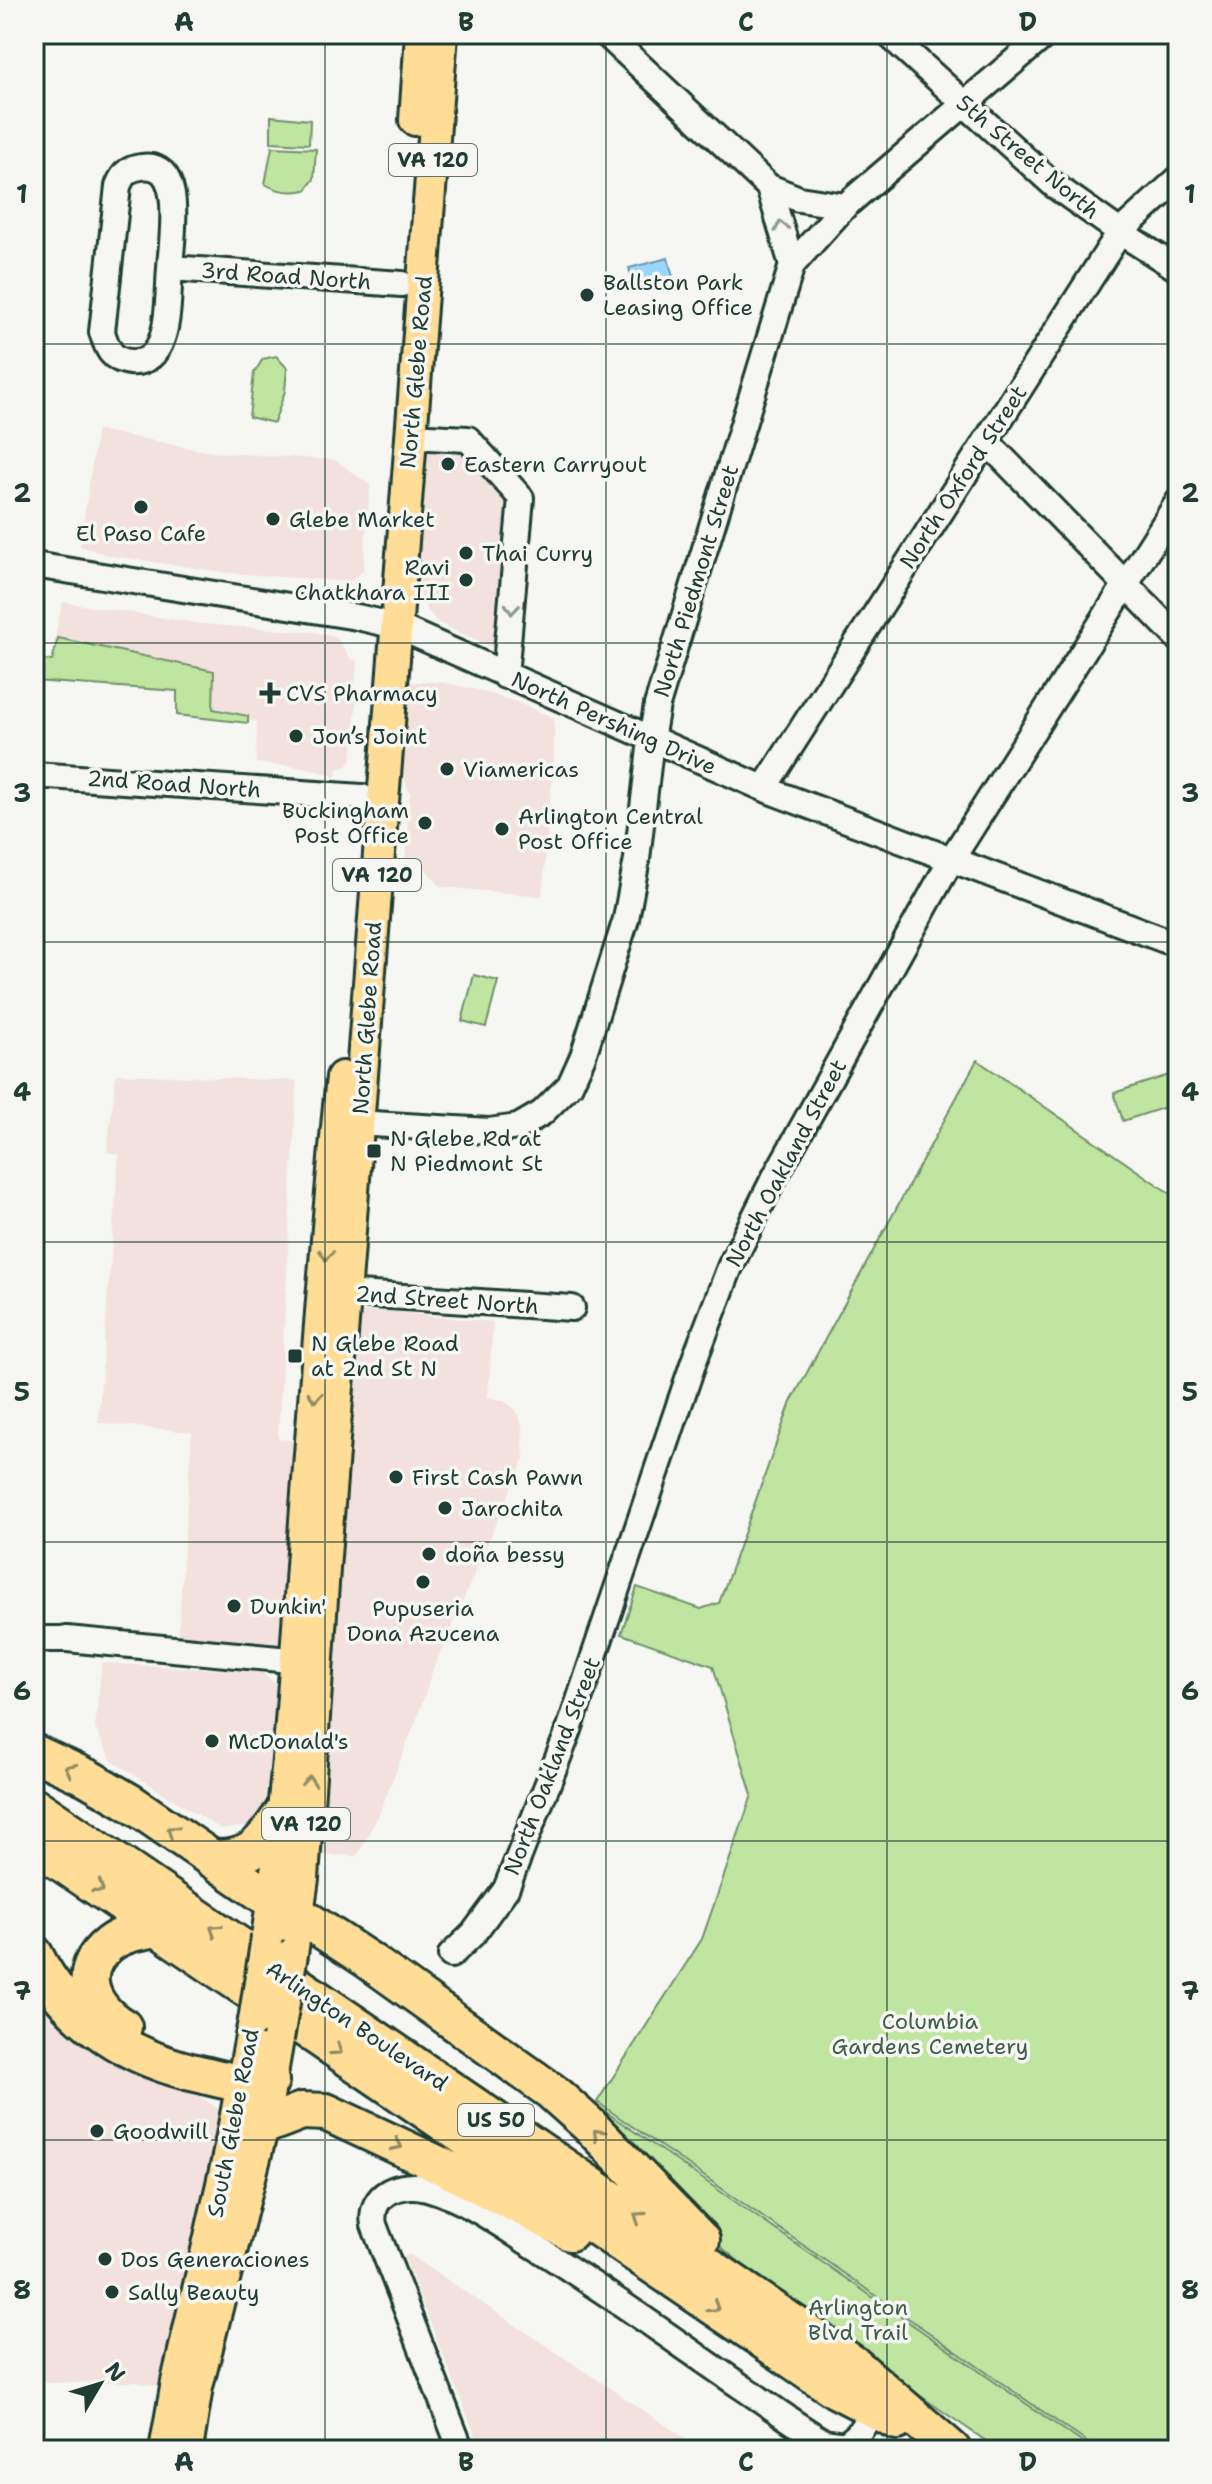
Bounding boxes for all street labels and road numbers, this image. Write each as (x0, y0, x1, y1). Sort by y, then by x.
street label: 5th Street North (950, 89, 1106, 225)
road number: VA 120 (389, 144, 477, 176)
street label: 3rd Road North (200, 256, 372, 296)
street label: North Glebe Road (393, 274, 439, 470)
street label: North Oxford Street (893, 380, 1033, 574)
street label: North Piedmont Street (647, 461, 745, 701)
street label: North Pershing Drive (507, 665, 721, 781)
street label: 2nd Road North (86, 763, 262, 805)
road number: VA 120 (333, 859, 421, 891)
street label: North Glebe Road (346, 921, 388, 1115)
street label: North Oakland Street (719, 1054, 853, 1272)
street label: 2nd Street North (354, 1279, 540, 1321)
street label: North Oakland Street (497, 1653, 607, 1879)
road number: VA 120 (262, 1808, 350, 1840)
street label: Arlington Boulevard (260, 1954, 454, 2098)
street label: South Glebe Road (200, 2026, 266, 2220)
road number: US 50 (458, 2104, 534, 2136)

